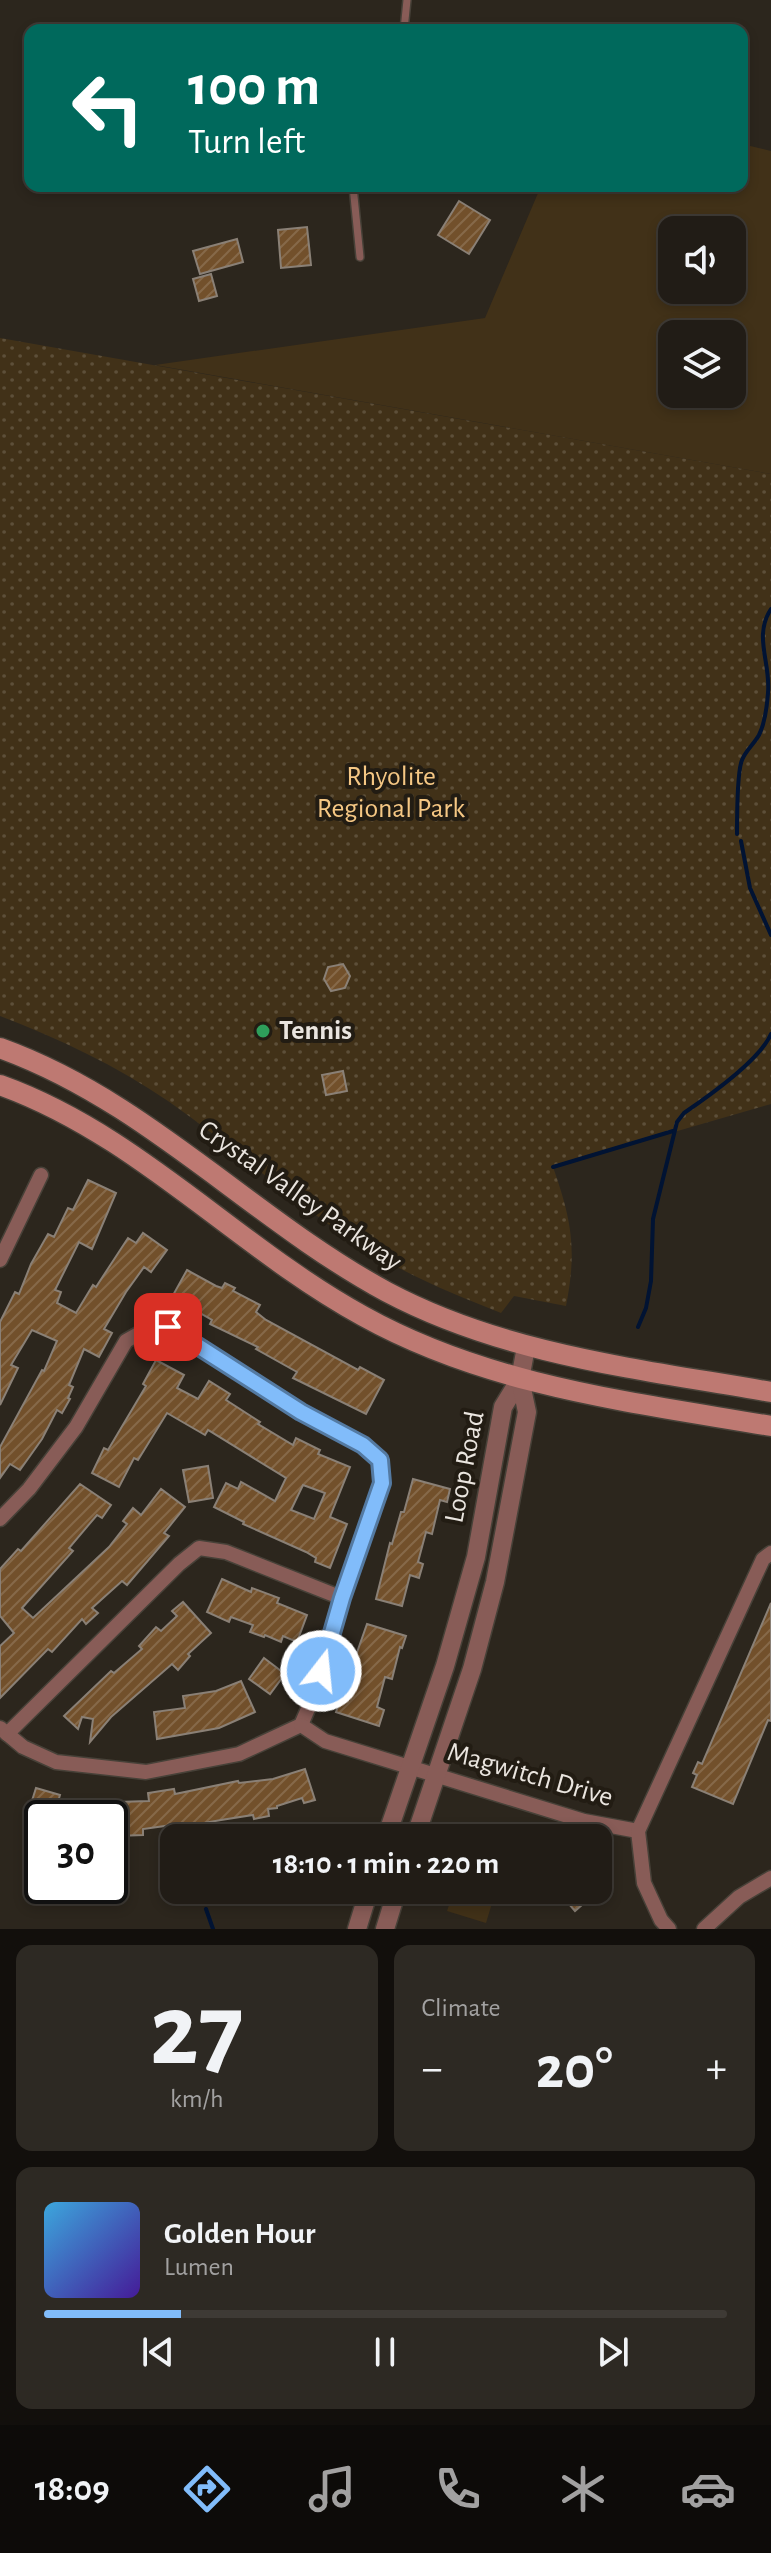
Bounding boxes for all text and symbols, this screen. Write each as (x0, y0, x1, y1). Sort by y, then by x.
icon: left (56, 56, 160, 160)
text: 100 m (188, 59, 320, 115)
text: Turn left (188, 124, 305, 160)
map controls (658, 216, 746, 408)
button: sound (658, 216, 746, 304)
button: layers (658, 320, 746, 408)
park label: Rhyolite Regional Park (317, 763, 465, 823)
place label: Tennis (279, 1017, 352, 1045)
marker: Tennis (254, 1022, 272, 1040)
street label: Crystal Valley Parkway (193, 1115, 407, 1277)
pin (134, 1293, 202, 1361)
icon: arrive (146, 1305, 190, 1349)
street label: Loop Road (440, 1409, 490, 1525)
position arrow (279, 1629, 363, 1713)
street label: Magwitch Drive (444, 1738, 616, 1812)
speed limit sign: 30 (24, 1800, 128, 1904)
text: 18:10 · 1 min · 220 m (273, 1849, 499, 1879)
text: 27 (150, 1980, 244, 2084)
text: Climate (422, 1995, 500, 2021)
text: 20° (536, 2039, 613, 2099)
text: − (422, 2047, 443, 2091)
text: + (706, 2047, 727, 2091)
text: km/h (170, 2086, 224, 2112)
text: Golden Hour (164, 2219, 316, 2249)
text: Lumen (164, 2254, 234, 2280)
icon: previous (136, 2330, 180, 2374)
icon: pause (363, 2330, 407, 2374)
icon: next (591, 2330, 635, 2374)
icon: directions (179, 2461, 235, 2517)
icon: music (304, 2461, 360, 2517)
icon: phone (430, 2461, 486, 2517)
icon: climate (555, 2461, 611, 2517)
icon: car (680, 2461, 736, 2517)
text: 18:09 (35, 2471, 110, 2507)

